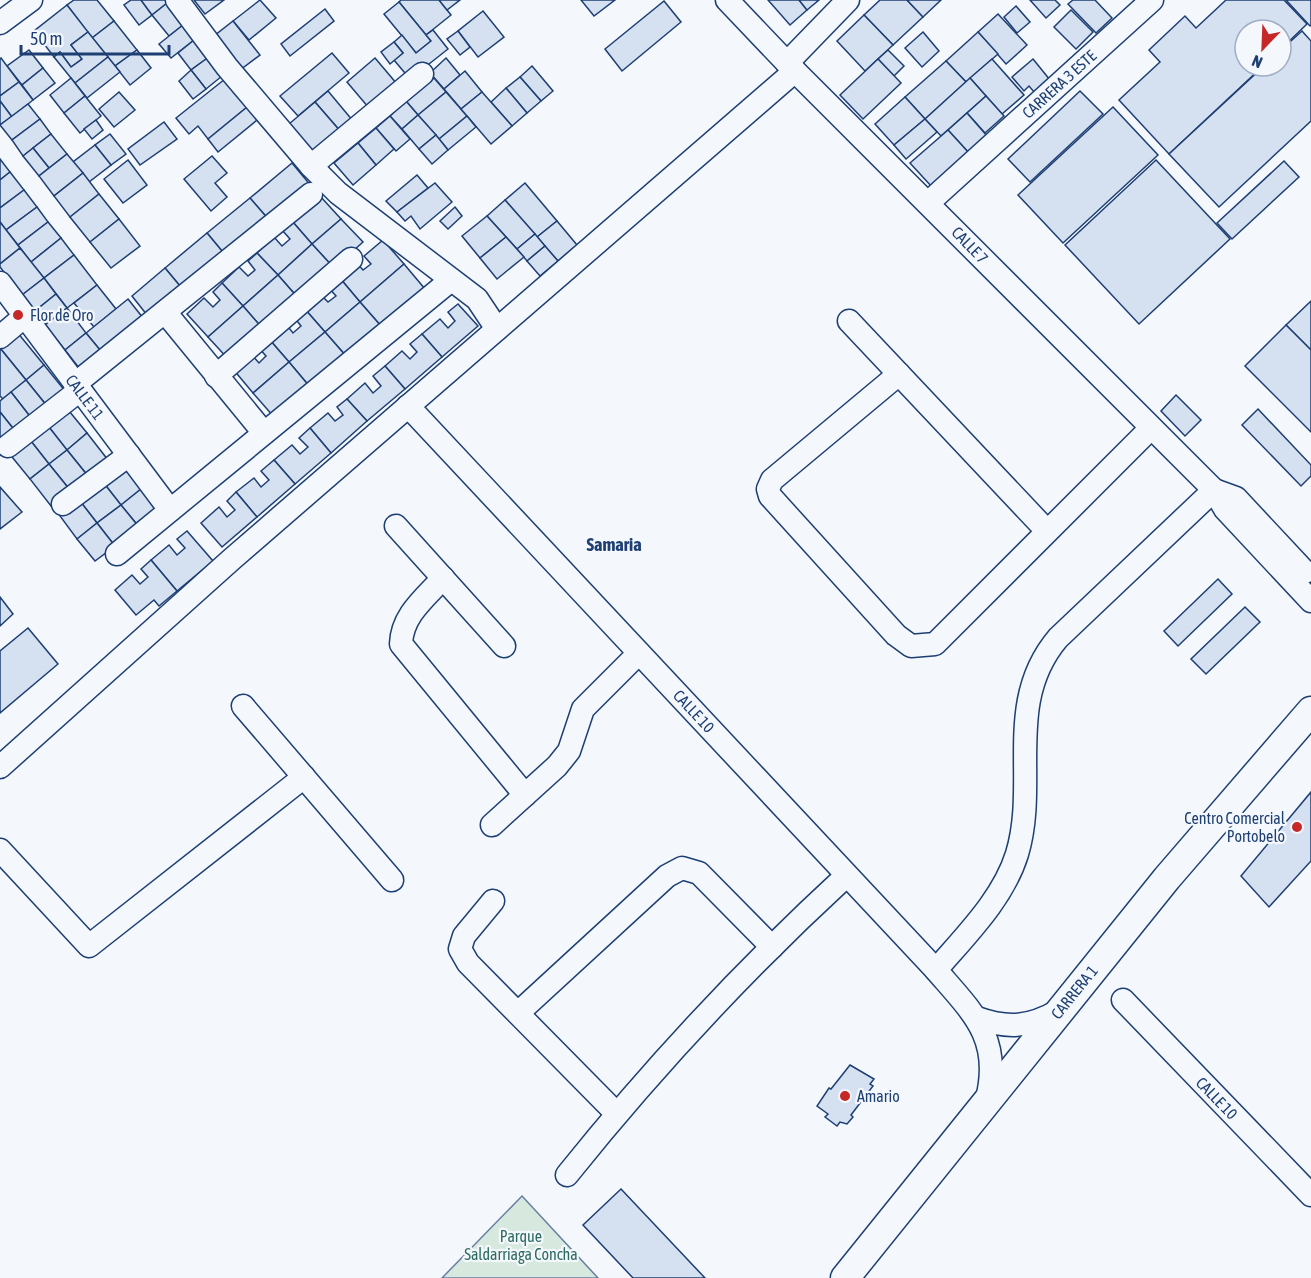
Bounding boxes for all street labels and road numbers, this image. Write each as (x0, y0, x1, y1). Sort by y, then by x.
street label: CARRERA 3 ESTE (1018, 46, 1100, 122)
street label: CALLE 7 (948, 223, 992, 267)
street label: CALLE 11 (62, 371, 108, 423)
street label: CALLE 10 (670, 686, 718, 736)
street label: CARRERA 1 (1047, 962, 1101, 1022)
street label: CALLE 10 (1193, 1073, 1241, 1123)

